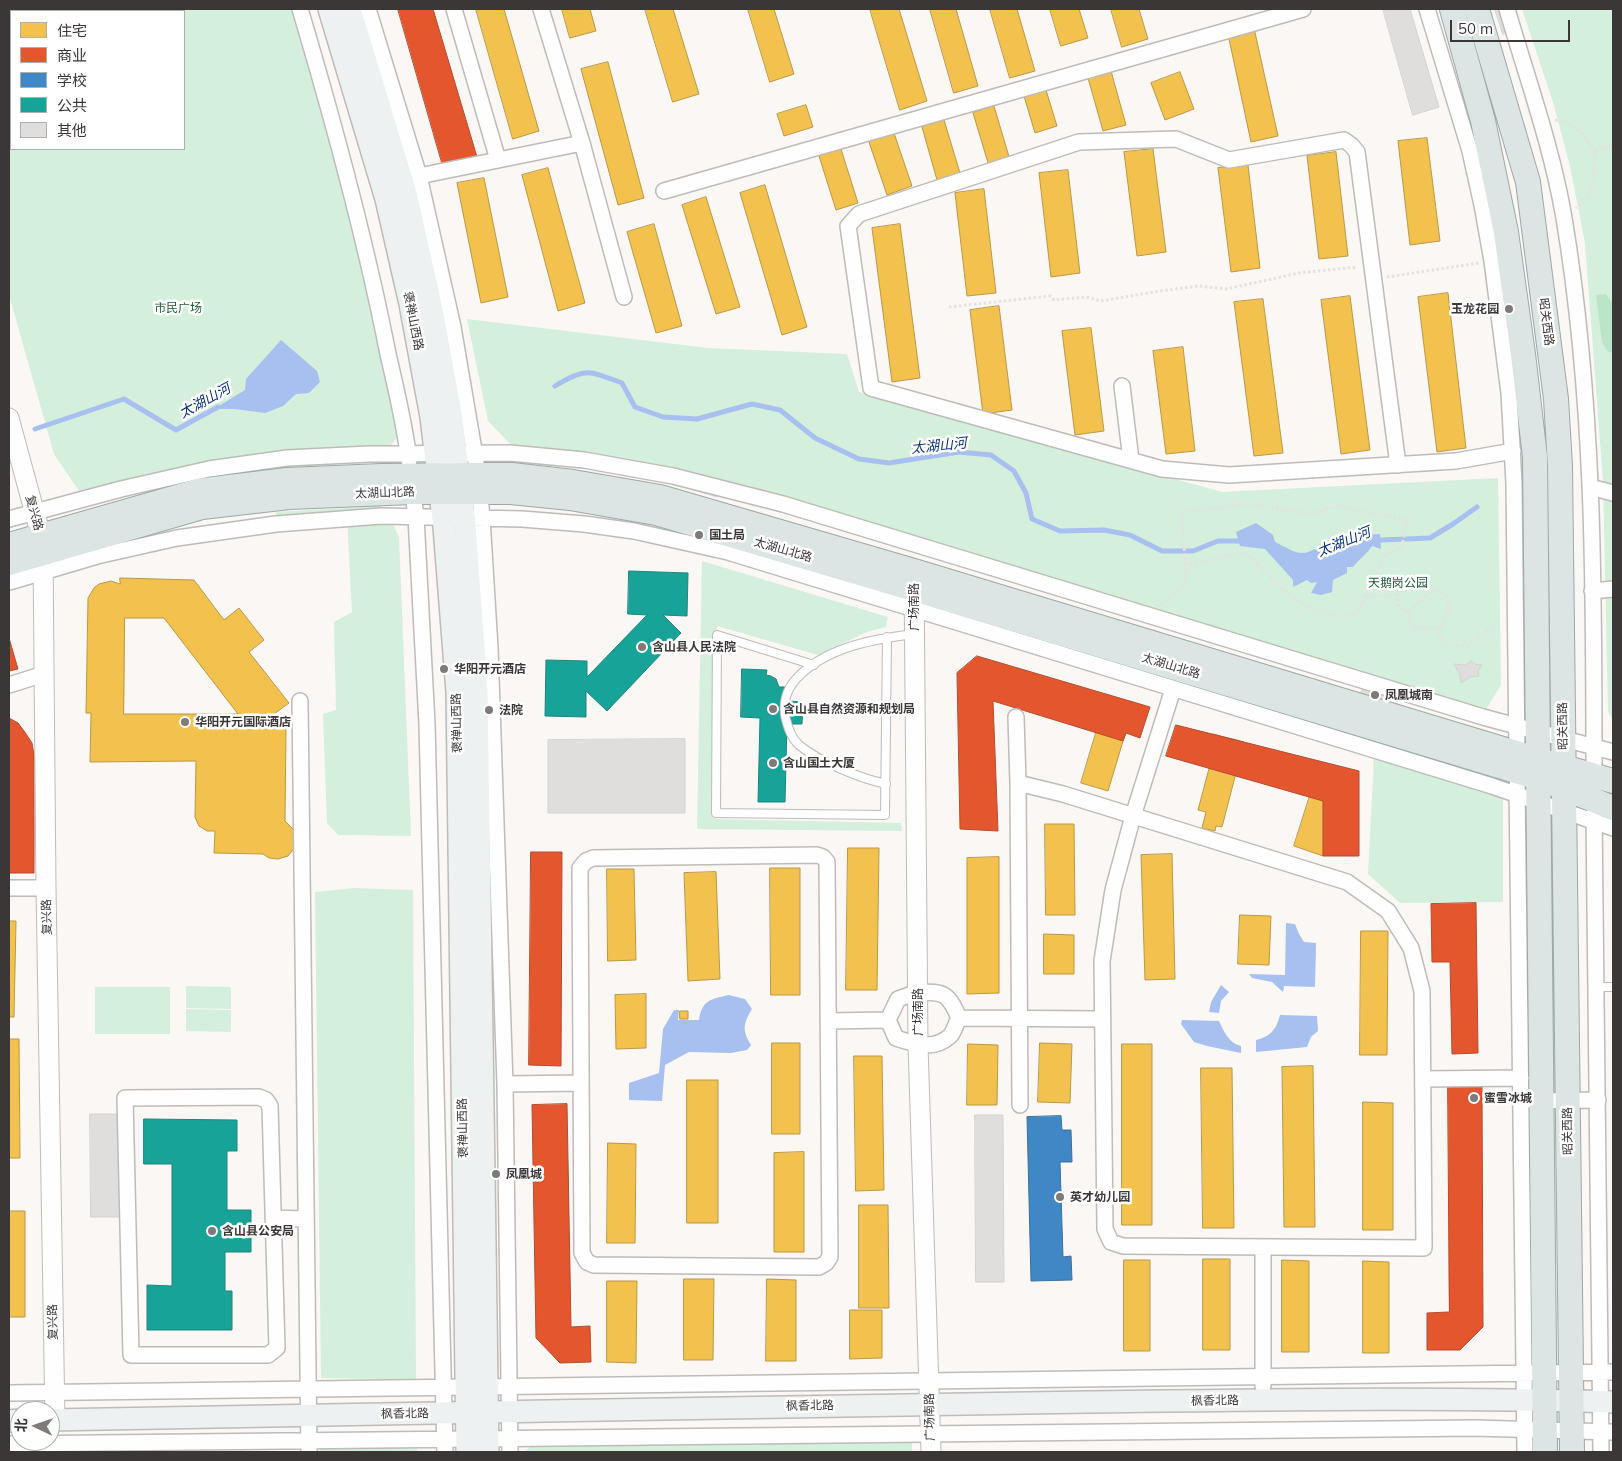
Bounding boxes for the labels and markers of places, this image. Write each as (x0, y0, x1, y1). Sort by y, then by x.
place label: 玉龙花园 (1451, 302, 1499, 316)
marker: 玉龙花园 (1503, 303, 1515, 315)
place label: 国土局 (709, 528, 745, 542)
marker: 国土局 (693, 529, 705, 541)
place label: 含山县人民法院 (652, 640, 736, 654)
marker: 含山县人民法院 (636, 641, 648, 653)
place label: 华阳开元酒店 (454, 662, 526, 676)
marker: 华阳开元酒店 (438, 663, 450, 675)
place label: 凤凰城南 (1385, 688, 1433, 702)
marker: 凤凰城南 (1369, 689, 1381, 701)
place label: 含山县自然资源和规划局 (783, 702, 915, 716)
place label: 法院 (499, 703, 523, 717)
marker: 含山县自然资源和规划局 (767, 703, 779, 715)
marker: 法院 (483, 704, 495, 716)
place label: 华阳开元国际酒店 (195, 715, 291, 729)
marker: 华阳开元国际酒店 (179, 716, 191, 728)
place label: 含山国土大厦 (783, 756, 855, 770)
marker: 含山国土大厦 (767, 757, 779, 769)
place label: 蜜雪冰城 (1484, 1091, 1532, 1105)
marker: 蜜雪冰城 (1468, 1092, 1480, 1104)
place label: 凤凰城 (506, 1167, 542, 1181)
marker: 凤凰城 (490, 1168, 502, 1180)
place label: 英才幼儿园 (1070, 1190, 1130, 1204)
marker: 英才幼儿园 (1054, 1191, 1066, 1203)
place label: 含山县公安局 (222, 1224, 294, 1238)
marker: 含山县公安局 (206, 1225, 218, 1237)

